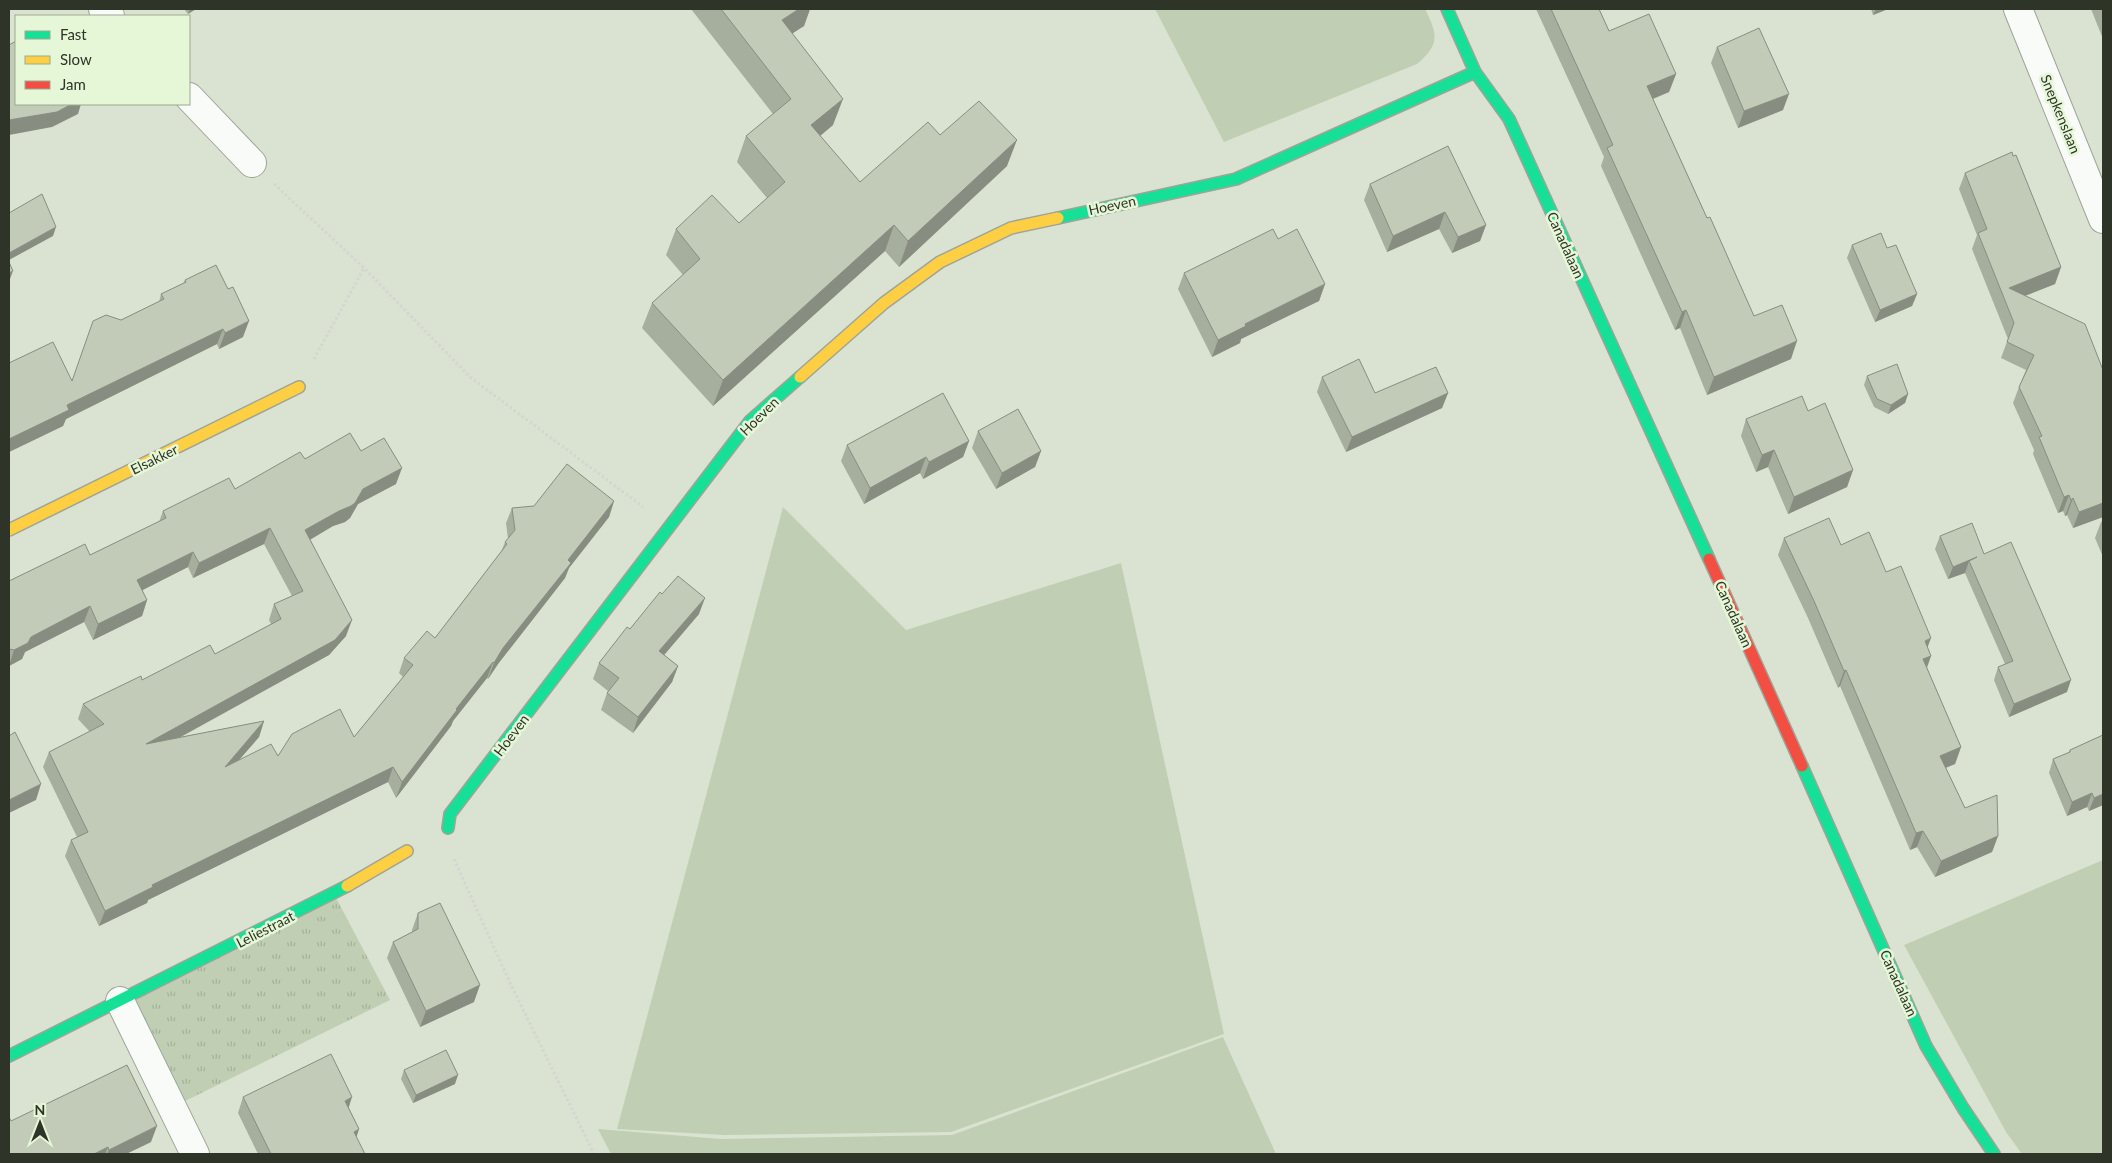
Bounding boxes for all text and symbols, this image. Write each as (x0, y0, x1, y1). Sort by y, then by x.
legend (15, 15, 190, 105)
text: Fast (60, 25, 87, 43)
text: Slow (60, 50, 92, 68)
street label: Snepkenslaan (2037, 72, 2085, 156)
text: Jam (60, 75, 86, 93)
street label: Hoeven (1087, 192, 1137, 218)
street label: Canadalaan (1544, 209, 1588, 281)
street label: Hoeven (736, 393, 782, 439)
street label: Elsakker (128, 440, 180, 478)
street label: Canadalaan (1712, 578, 1756, 650)
street label: Hoeven (490, 711, 532, 759)
street label: Leliestraat (233, 907, 297, 951)
street label: Canadalaan (1877, 947, 1921, 1019)
north arrow (15, 1098, 65, 1148)
text: N (35, 1101, 45, 1118)

